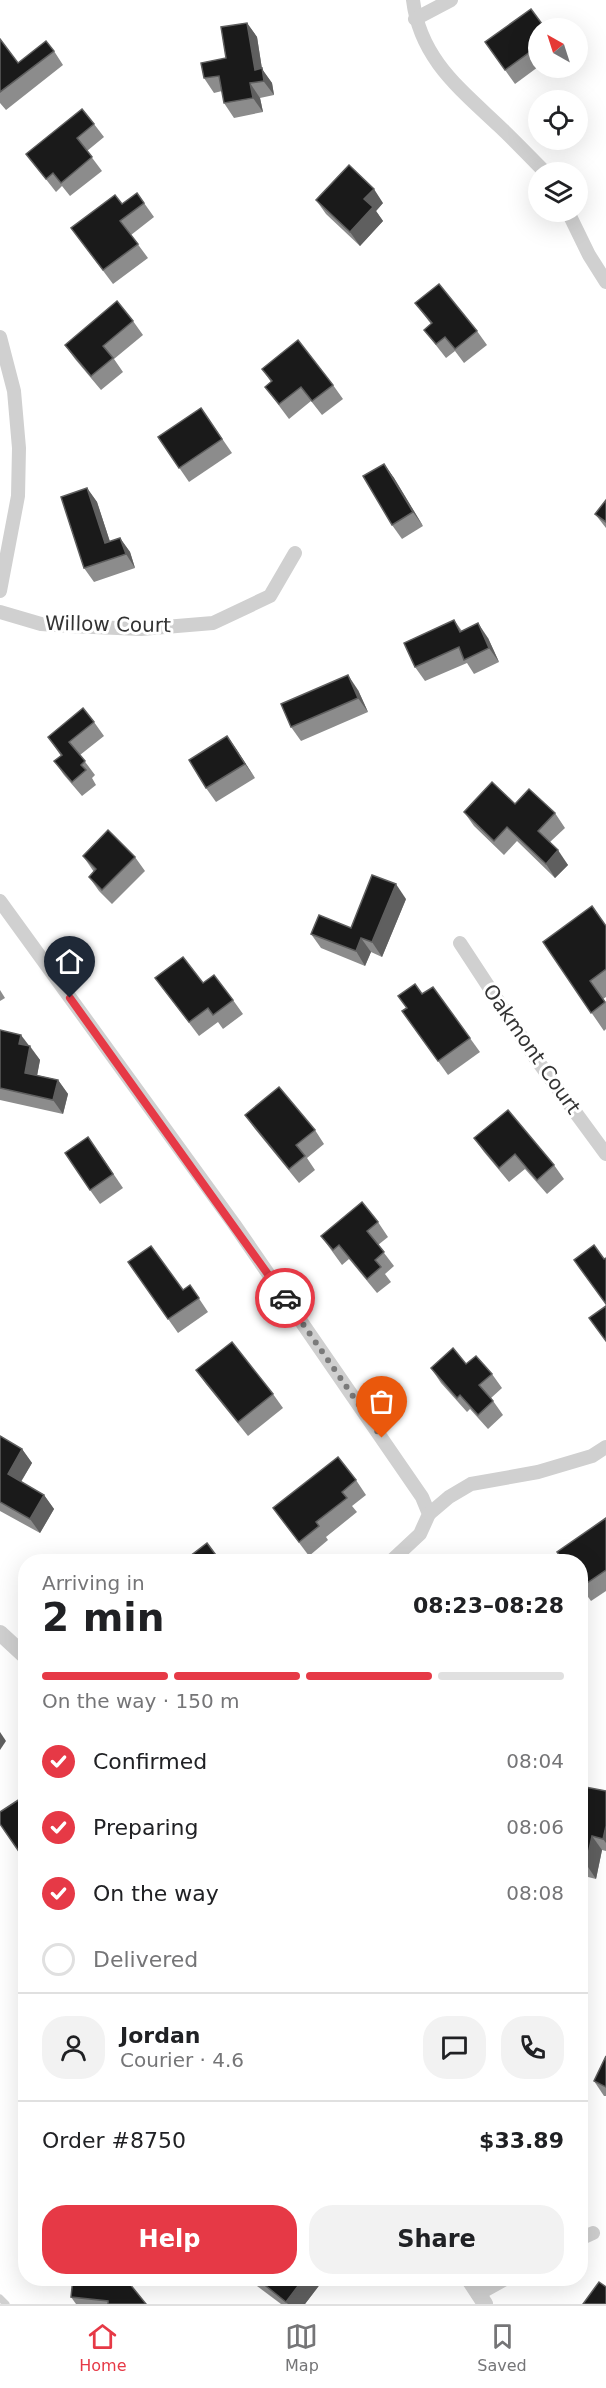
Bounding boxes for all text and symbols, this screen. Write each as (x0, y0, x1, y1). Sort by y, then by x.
north arrow (528, 18, 588, 78)
map controls (528, 18, 588, 222)
button: locate (528, 90, 588, 150)
button: layers (528, 162, 588, 222)
street label: Willow Court (45, 611, 171, 637)
pin (44, 936, 95, 998)
icon: home (53, 945, 86, 978)
street label: Oakmont Court (478, 979, 586, 1119)
courier (255, 1268, 315, 1328)
icon: car (269, 1282, 302, 1315)
pin (356, 1376, 407, 1438)
icon: bag (365, 1385, 398, 1418)
text: Arriving in (42, 1571, 145, 1595)
text: 08:23–08:28 (413, 1593, 564, 1618)
text: 2 min (42, 1595, 164, 1640)
text: On the way · 150 m (42, 1689, 240, 1713)
icon: check (42, 1745, 75, 1778)
text: Confirmed (93, 1749, 207, 1774)
text: 08:04 (506, 1749, 564, 1773)
icon: check (42, 1811, 75, 1844)
text: Preparing (93, 1815, 199, 1840)
text: 08:06 (506, 1815, 564, 1839)
icon: check (42, 1877, 75, 1910)
text: On the way (93, 1881, 219, 1906)
text: 08:08 (506, 1881, 564, 1905)
text: Delivered (93, 1947, 198, 1972)
button: person (42, 2016, 105, 2079)
button: chat (423, 2016, 486, 2079)
button: phone (501, 2016, 564, 2079)
text: Jordan (120, 2023, 200, 2048)
text: Courier · 4.6 (120, 2048, 244, 2072)
text: Order #8750 (42, 2128, 186, 2153)
text: $33.89 (479, 2128, 564, 2153)
button: Help (42, 2205, 297, 2274)
button: Share (309, 2205, 564, 2274)
tab: Home (79, 2320, 127, 2375)
tab: Map (285, 2320, 319, 2375)
tab: Saved (477, 2320, 527, 2375)

